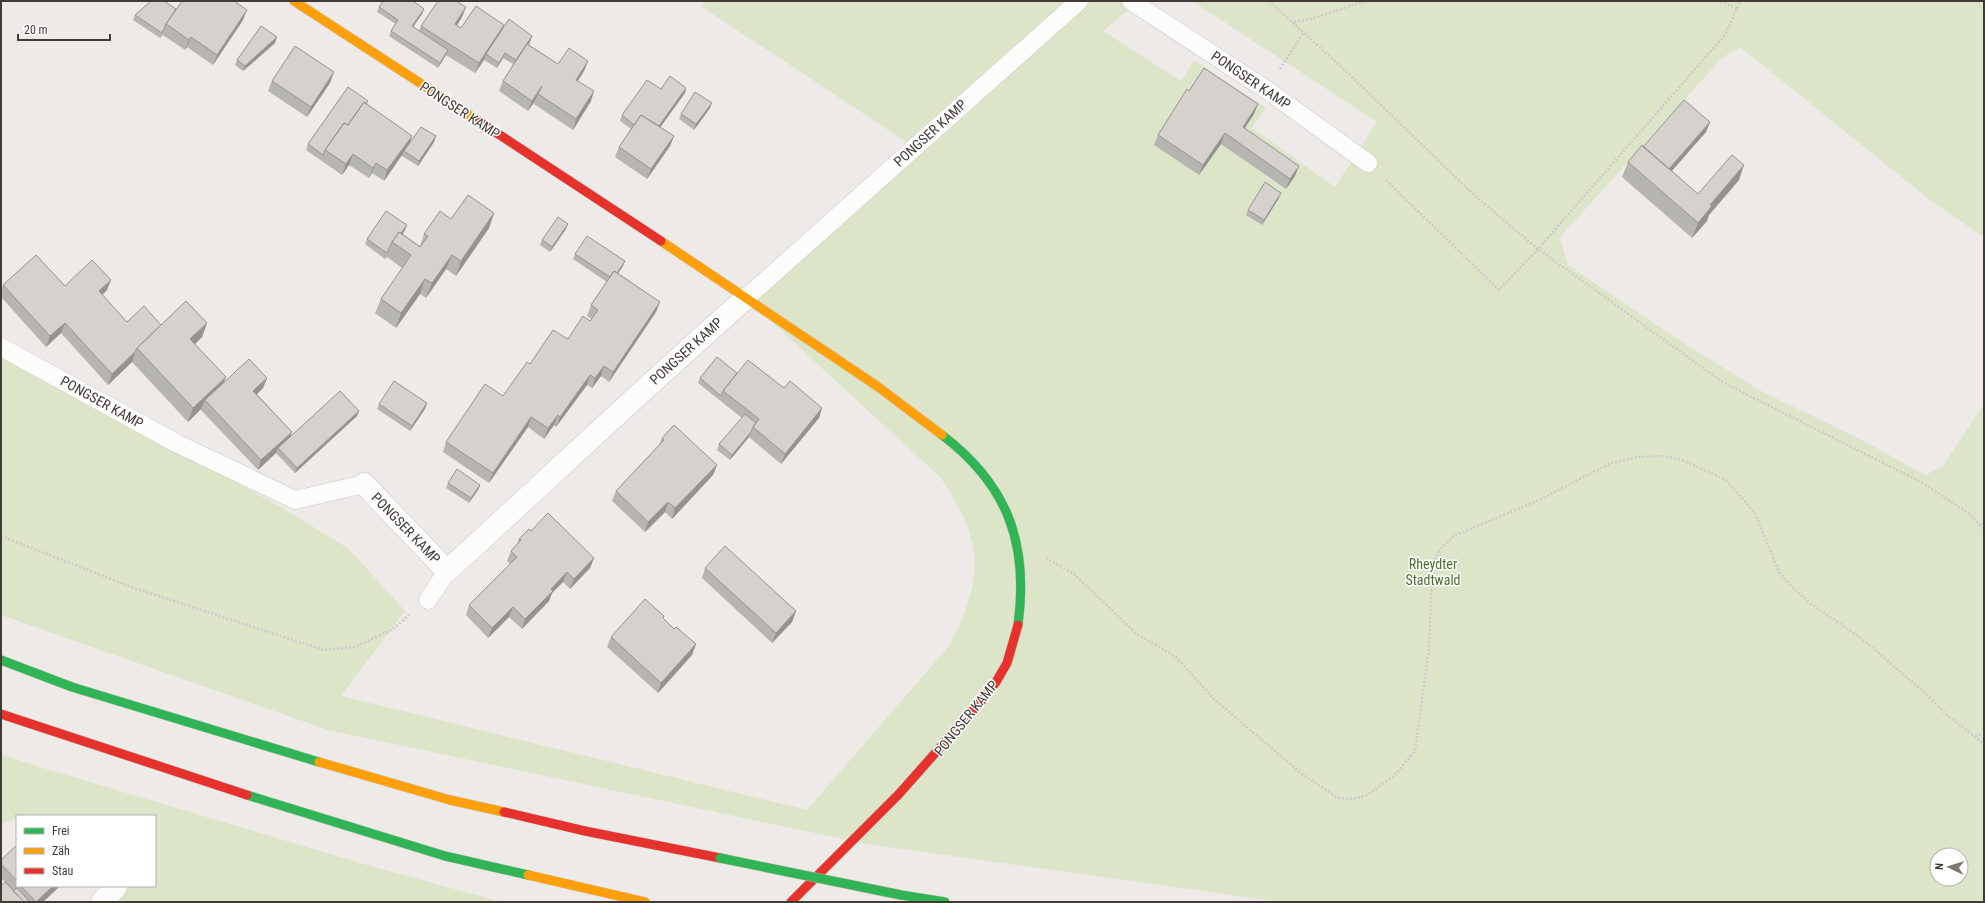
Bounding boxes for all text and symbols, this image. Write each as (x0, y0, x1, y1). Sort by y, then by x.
scale bar (18, 16, 110, 42)
text: 20 m (24, 23, 48, 37)
street label: PONGSER KAMP (1208, 48, 1294, 112)
street label: PONGSER KAMP (417, 78, 503, 142)
street label: PONGSER KAMP (890, 96, 970, 170)
street label: PONGSER KAMP (646, 314, 726, 388)
street label: PONGSER KAMP (58, 373, 146, 431)
street label: PONGSER KAMP (368, 489, 444, 567)
park label: Rheydter Stadtwald (1405, 556, 1461, 588)
street label: PONGSER KAMP (931, 677, 1001, 759)
legend (16, 815, 156, 887)
text: Frei (52, 824, 70, 838)
text: Zäh (52, 844, 70, 858)
north arrow (1929, 847, 1969, 887)
text: N (1933, 862, 1946, 870)
text: Stau (52, 864, 74, 878)

